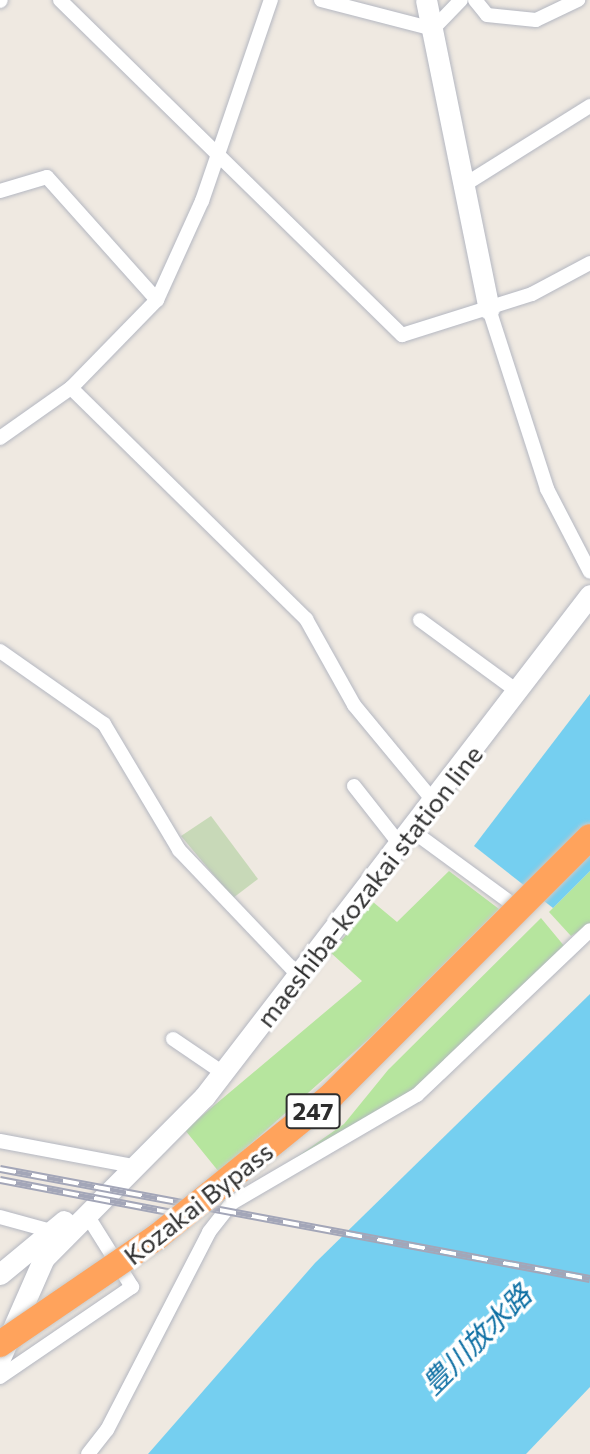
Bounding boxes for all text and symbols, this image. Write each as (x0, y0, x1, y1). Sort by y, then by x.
street label: maeshiba-kozakai station line (249, 739, 489, 1033)
road number: 247 (285, 1091, 341, 1132)
street label: Kozakai Bypass (117, 1135, 279, 1271)
water label: 豊川放水路 (415, 1278, 537, 1400)

